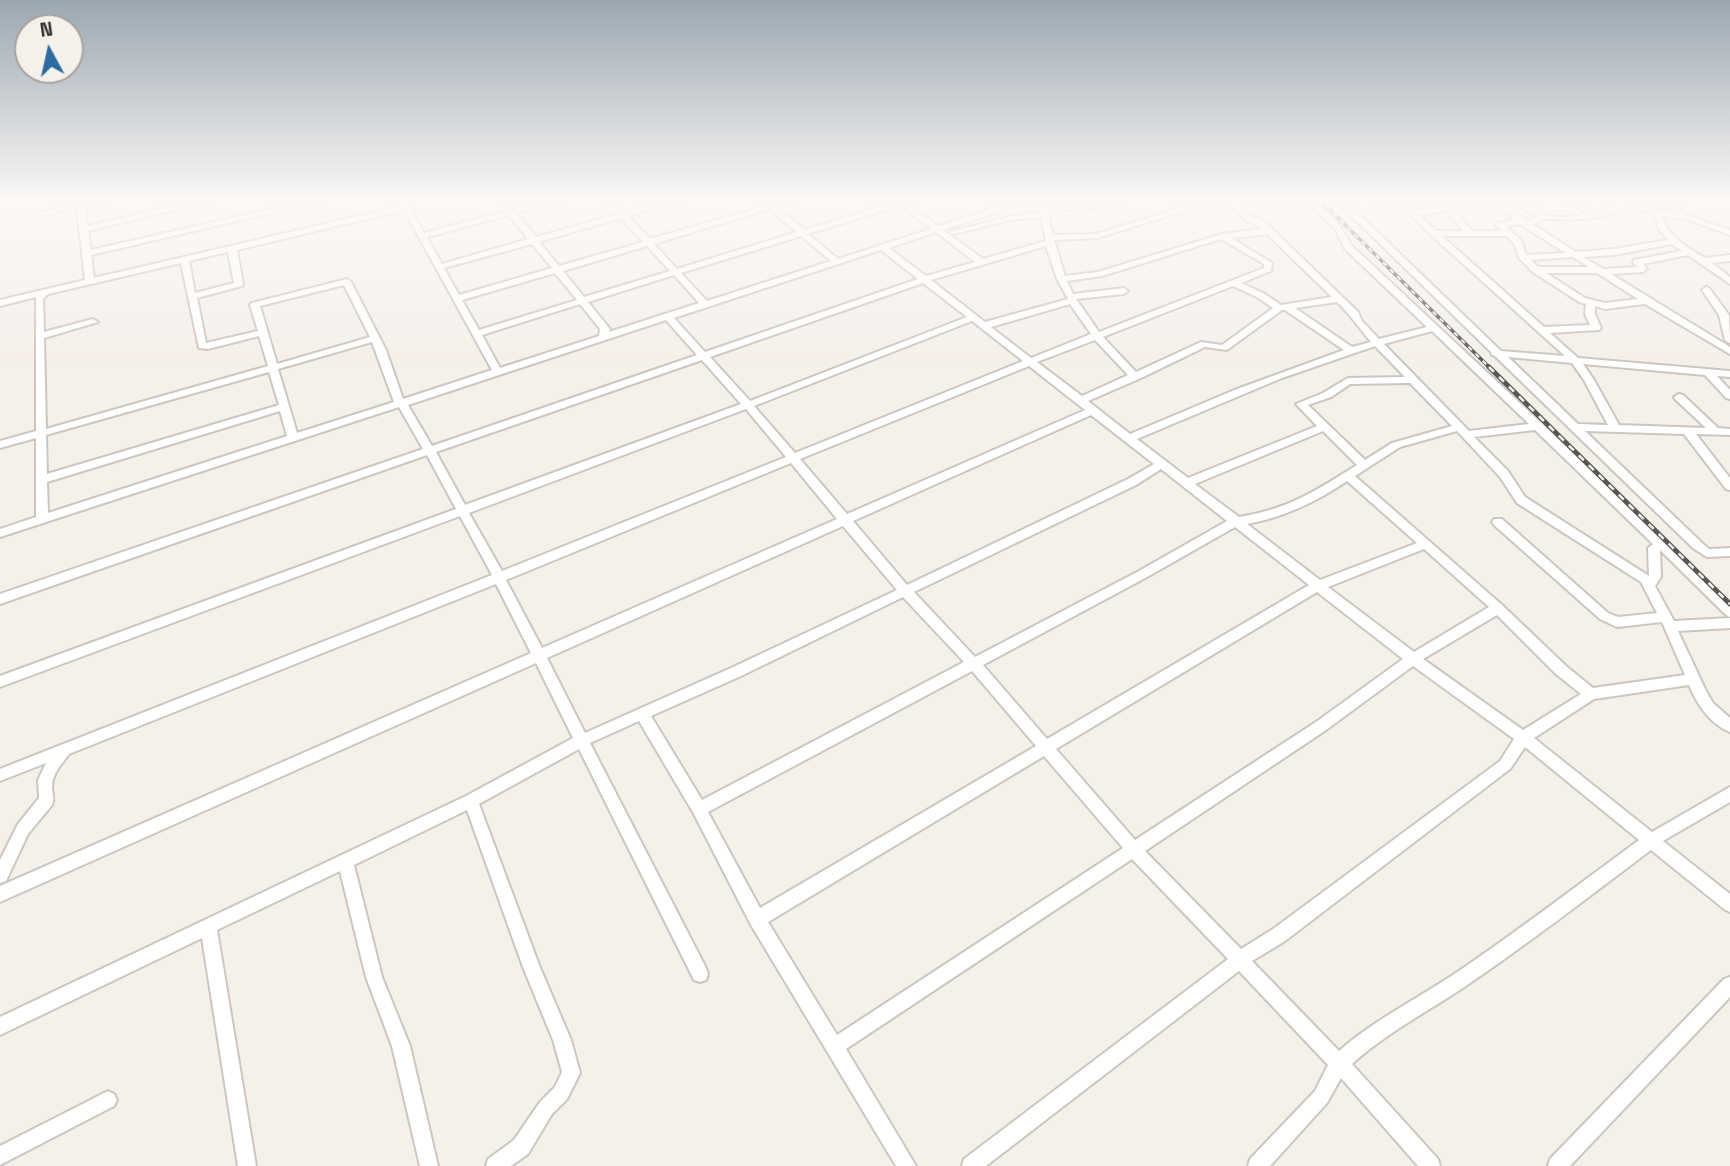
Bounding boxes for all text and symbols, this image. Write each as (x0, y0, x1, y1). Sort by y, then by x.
north arrow (14, 14, 84, 84)
text: N (38, 16, 54, 43)

